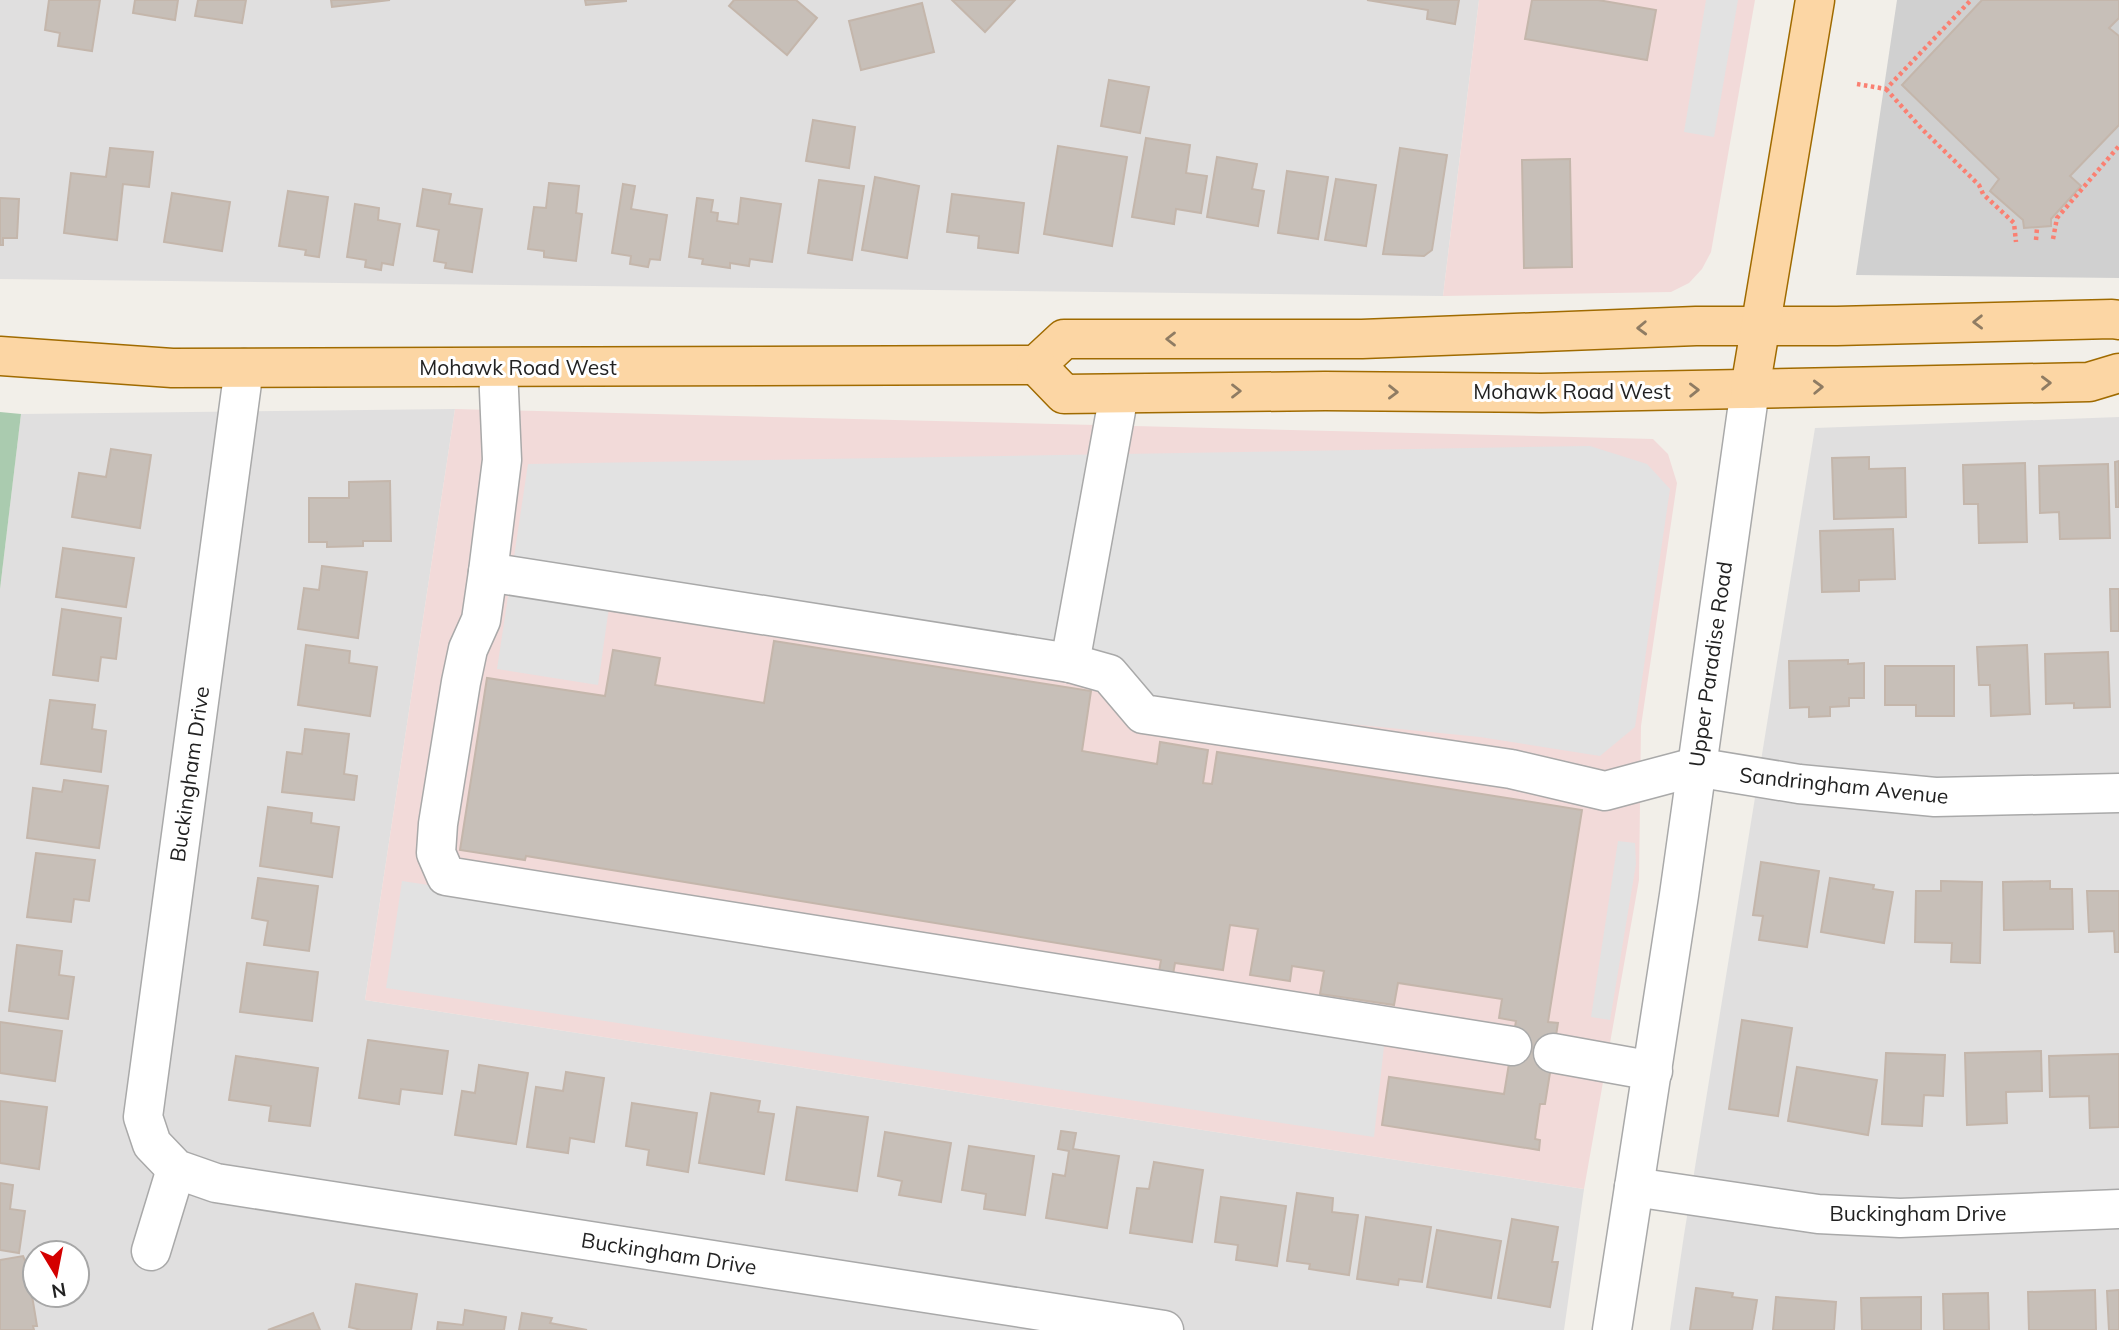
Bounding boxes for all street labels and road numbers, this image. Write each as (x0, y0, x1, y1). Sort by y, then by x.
street label: Mohawk Road West (419, 354, 617, 380)
street label: Mohawk Road West (1473, 378, 1671, 404)
street label: Upper Paradise Road (1683, 560, 1737, 768)
street label: Buckingham Drive (164, 684, 214, 864)
street label: Sandringham Avenue (1738, 761, 1950, 809)
street label: Buckingham Drive (1829, 1200, 2007, 1226)
street label: Buckingham Drive (579, 1226, 759, 1280)

